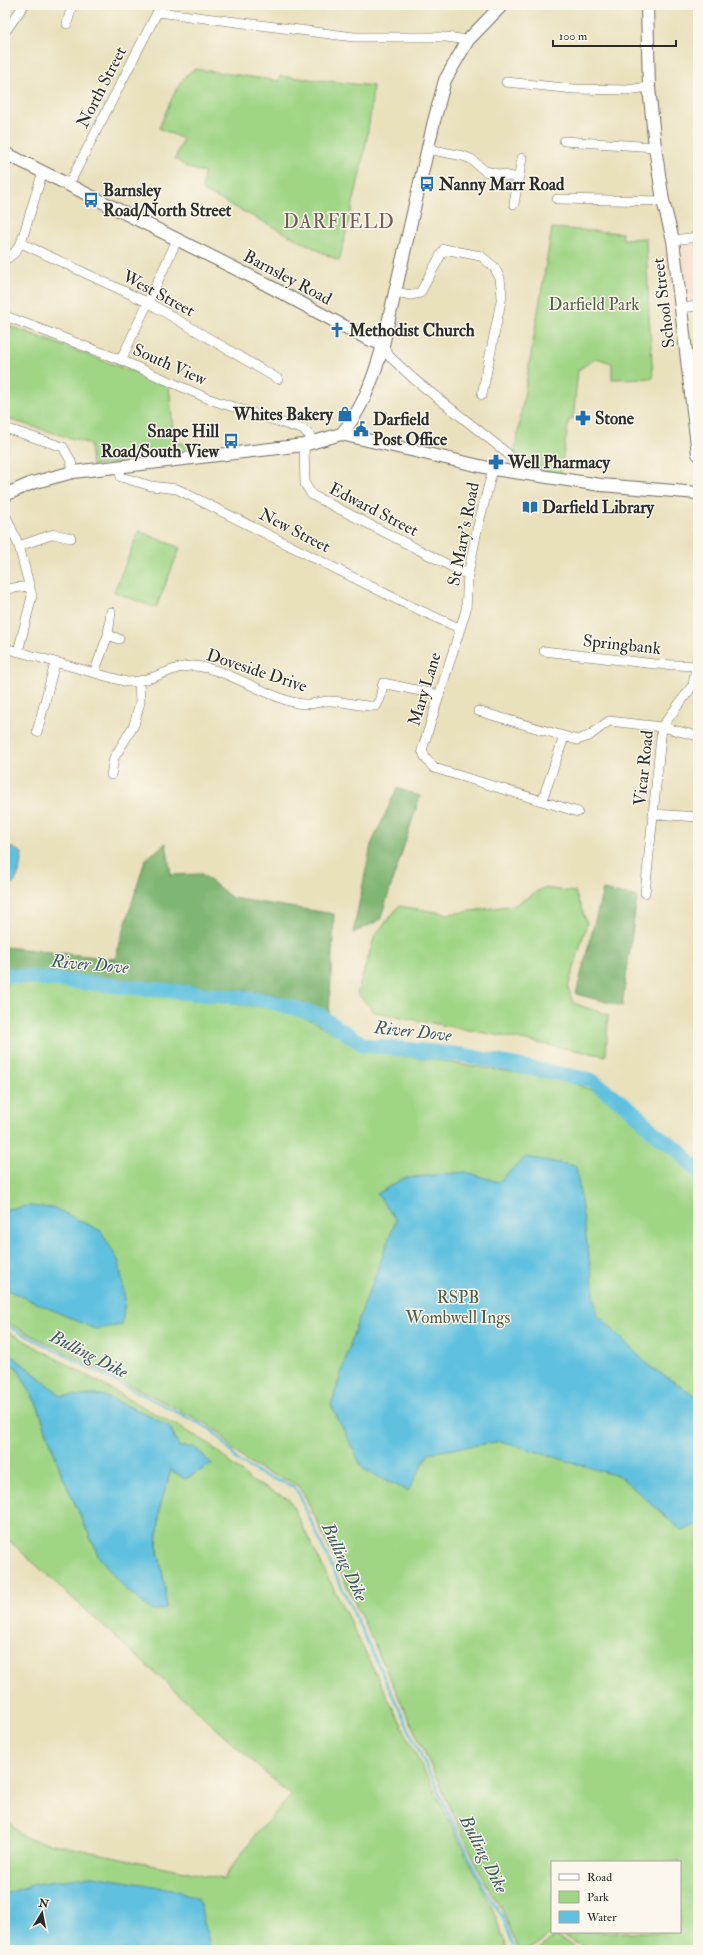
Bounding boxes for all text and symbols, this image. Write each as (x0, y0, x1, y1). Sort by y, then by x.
scale bar (553, 22, 676, 48)
text: 100 m (559, 29, 588, 44)
street label: North Street (72, 43, 131, 131)
place label: Nanny Marr Road (438, 174, 565, 196)
bus stop icon: Nanny Marr Road (418, 175, 436, 193)
place label: Barnsley Road/North Street (103, 180, 232, 221)
bus stop icon: Barnsley Road/North Street (82, 191, 100, 209)
district label: DARFIELD (283, 210, 395, 234)
street label: Barnsley Road (240, 245, 336, 311)
street label: School Street (648, 256, 679, 349)
street label: West Street (118, 265, 199, 321)
park label: Darfield Park (549, 294, 639, 315)
place label: Methodist Church (348, 320, 475, 341)
church icon: Methodist Church (328, 321, 346, 339)
street label: South View (130, 339, 210, 390)
place label: Whites Bakery (232, 404, 334, 426)
shop icon: Whites Bakery (336, 405, 354, 423)
place label: Stone (595, 408, 635, 429)
place label: Darfield Post Office (373, 409, 448, 450)
pharmacy icon: Stone (574, 409, 592, 427)
public building icon: Darfield Post Office (352, 420, 370, 438)
place label: Snape Hill Road/South View (101, 421, 220, 462)
bus stop icon: Snape Hill Road/South View (222, 432, 240, 450)
place label: Well Pharmacy (507, 452, 610, 474)
pharmacy icon: Well Pharmacy (487, 453, 505, 471)
street label: Edward Street (326, 478, 422, 541)
street label: St Mary's Road (443, 480, 485, 588)
place label: Darfield Library (542, 497, 655, 519)
library icon: Darfield Library (521, 498, 539, 516)
street label: New Street (256, 504, 334, 557)
street label: Springbank (582, 630, 662, 660)
street label: Doveside Drive (204, 644, 310, 697)
street label: Mary Lane (403, 650, 447, 729)
street label: Vicar Road (629, 729, 658, 807)
water label: River Dove (49, 950, 131, 979)
water label: River Dove (372, 1016, 454, 1047)
park label: RSPB Wombwell Ings (405, 1287, 511, 1328)
water label: Bulling Dike (45, 1325, 132, 1384)
water label: Bulling Dike (316, 1518, 373, 1606)
water label: Bulling Dike (454, 1811, 513, 1898)
legend (551, 1861, 681, 1933)
text: Road (587, 1870, 612, 1885)
text: Park (587, 1890, 609, 1905)
north arrow (22, 1893, 62, 1933)
text: N (37, 1896, 51, 1911)
text: Water (586, 1910, 617, 1925)

